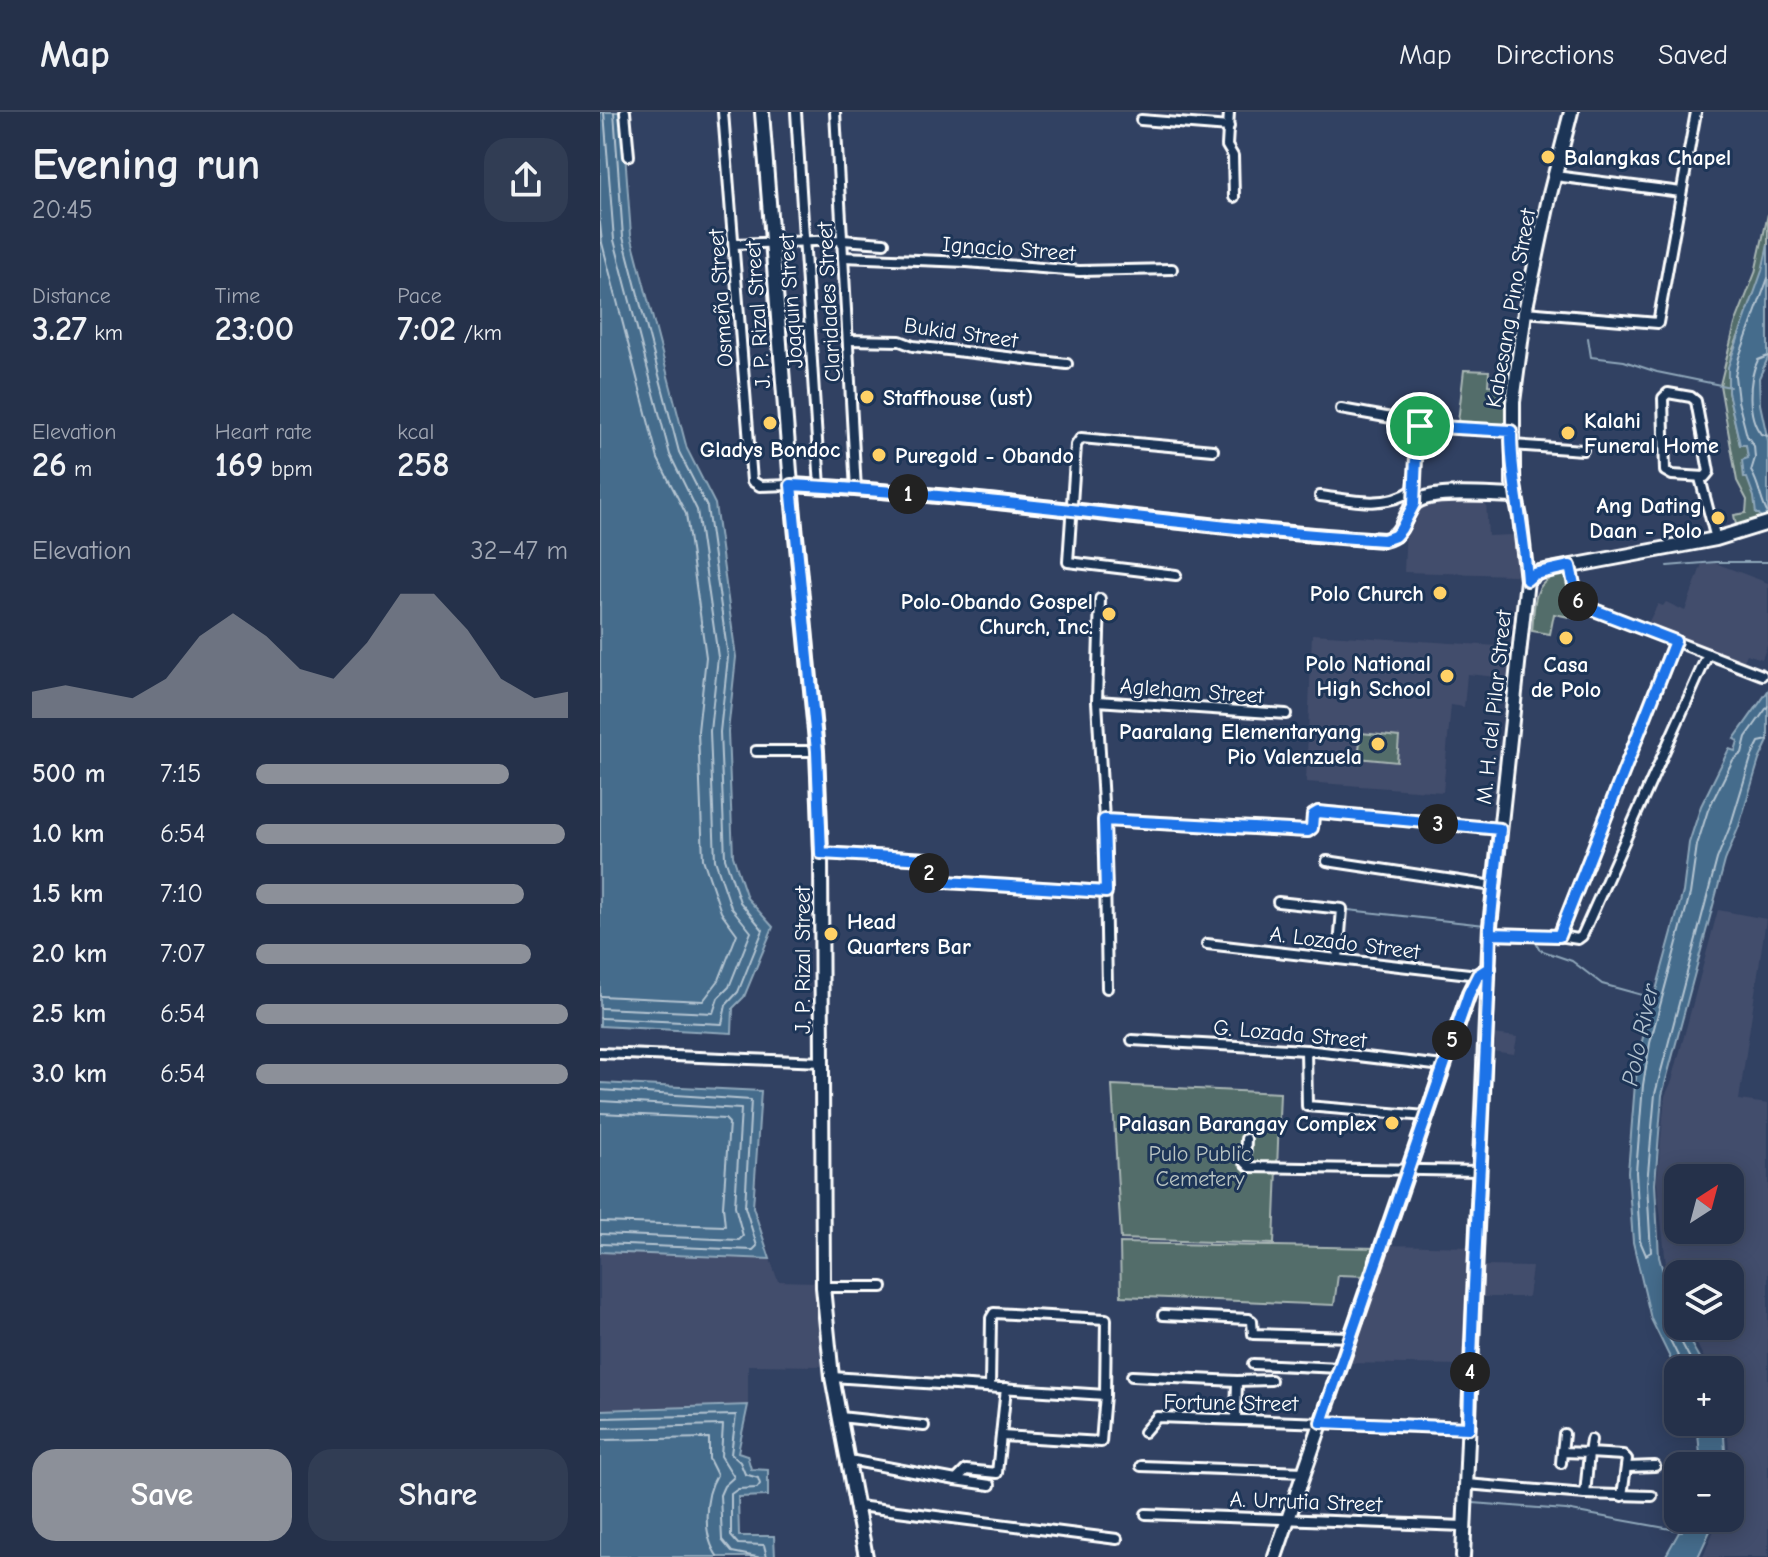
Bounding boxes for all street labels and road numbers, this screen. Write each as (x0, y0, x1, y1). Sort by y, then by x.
street label: Kabesang Pino Street (1481, 206, 1541, 410)
street label: Claridades Street (812, 220, 846, 383)
street label: Osmeña Street (703, 227, 739, 368)
street label: Ignacio Street (941, 231, 1077, 267)
street label: Joaquin Street (773, 232, 809, 369)
street label: J. P. Rizal Street (740, 239, 776, 390)
street label: Bukid Street (902, 312, 1020, 354)
street label: M. H. del Pilar Street (1471, 608, 1517, 806)
street label: Agleham Street (1119, 673, 1265, 709)
street label: J. P. Rizal Street (790, 885, 816, 1034)
street label: A. Lozado Street (1268, 921, 1422, 965)
street label: G. Lozada Street (1212, 1014, 1368, 1054)
street label: Fortune Street (1163, 1389, 1299, 1417)
street label: A. Urrutia Street (1229, 1486, 1383, 1518)

